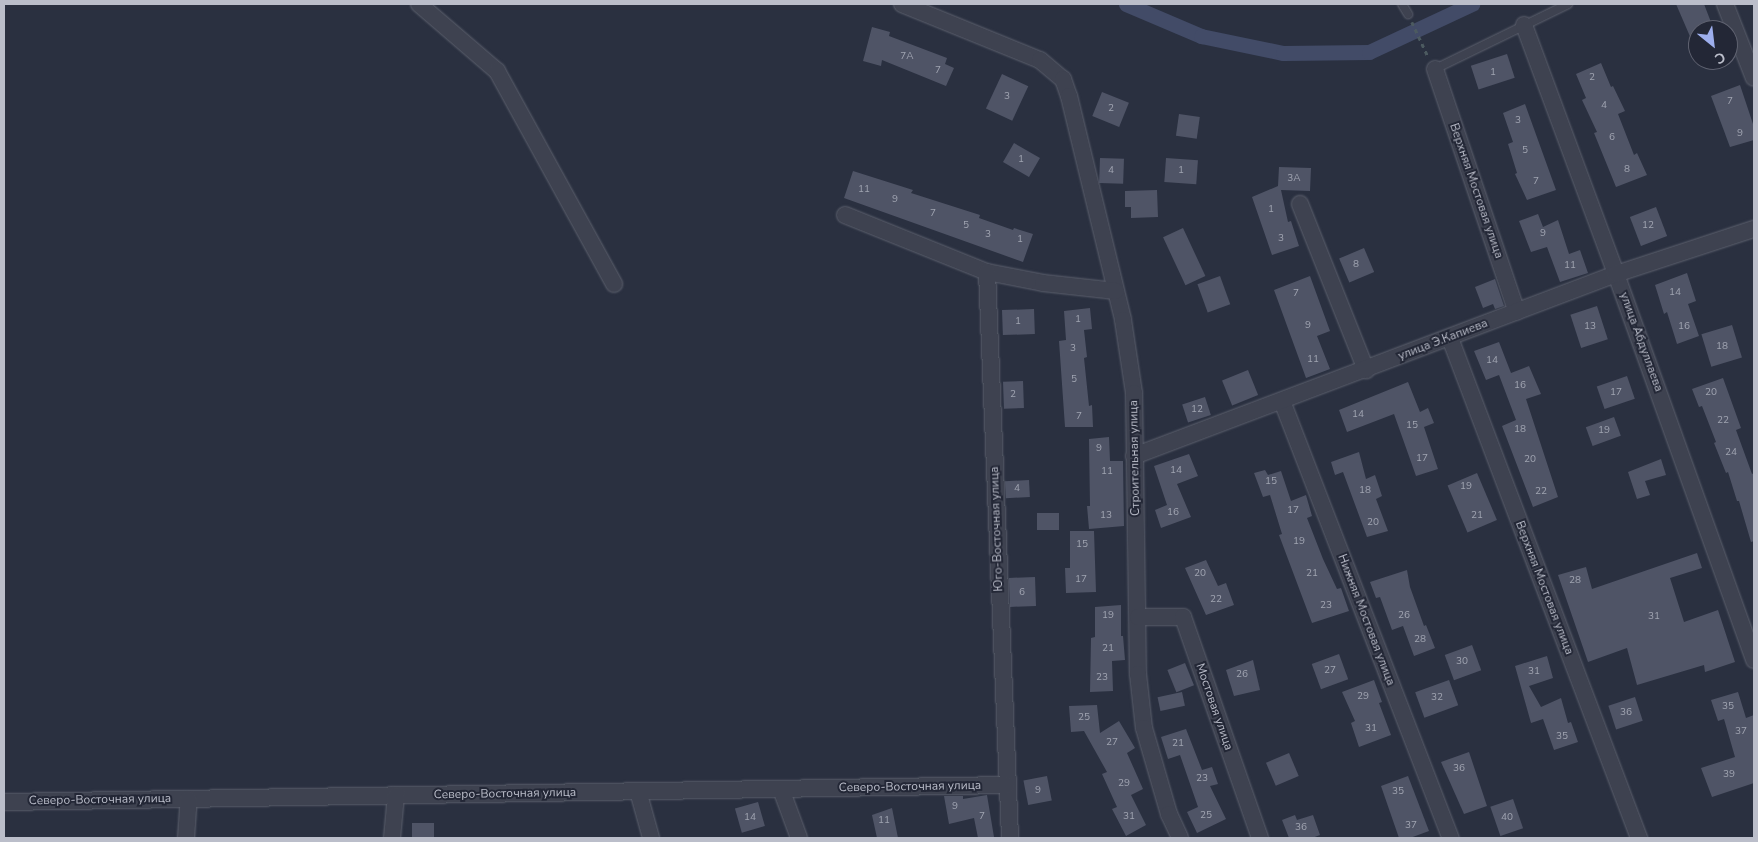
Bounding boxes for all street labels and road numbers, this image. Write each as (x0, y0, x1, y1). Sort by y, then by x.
street label: Верхняя Мостовая улица (1446, 122, 1506, 260)
street label: улица Абдуллаева (1616, 290, 1666, 394)
street label: улица Э.Капиева (1396, 316, 1490, 364)
street label: Строительная улица (1127, 400, 1143, 516)
street label: Юго-Восточная улица (988, 466, 1006, 592)
street label: Верхняя Мостовая улица (1512, 519, 1576, 657)
street label: Нижняя Мостовая улица (1334, 552, 1398, 688)
street label: Мостовая улица (1192, 662, 1236, 752)
street label: Северо-Восточная улица (839, 779, 981, 795)
street label: Северо-Восточная улица (434, 786, 576, 802)
street label: Северо-Восточная улица (29, 792, 171, 808)

